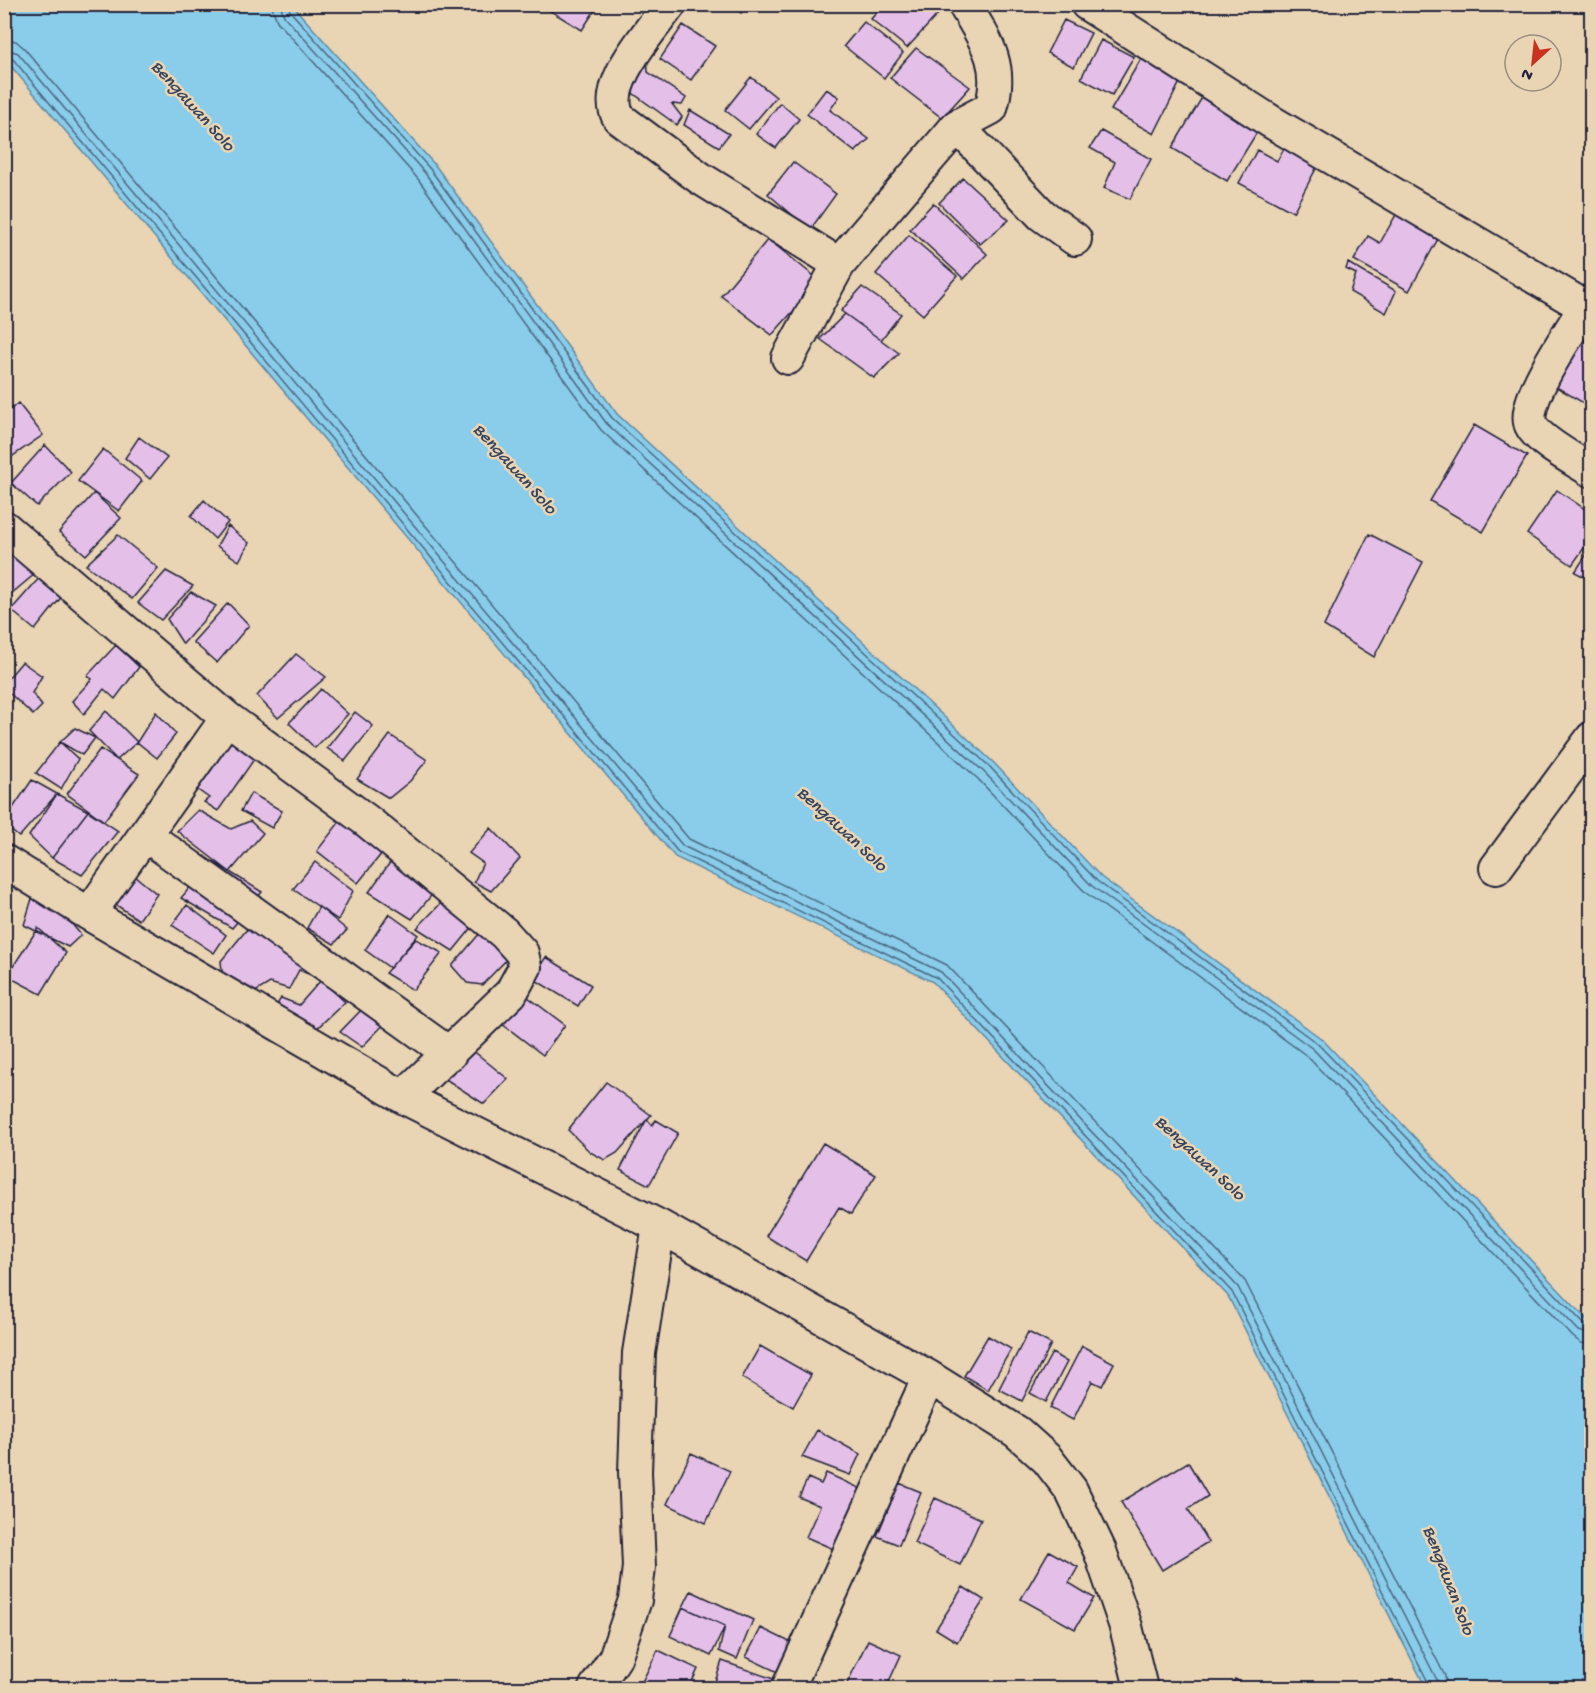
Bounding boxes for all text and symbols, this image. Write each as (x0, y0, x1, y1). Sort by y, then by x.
north arrow (1503, 33, 1563, 93)
water label: Bengawan Solo (146, 57, 239, 157)
text: N (1518, 62, 1537, 84)
water label: Bengawan Solo (468, 420, 561, 520)
water label: Bengawan Solo (792, 783, 891, 877)
water label: Bengawan Solo (1150, 1112, 1249, 1206)
water label: Bengawan Solo (1417, 1523, 1478, 1639)

